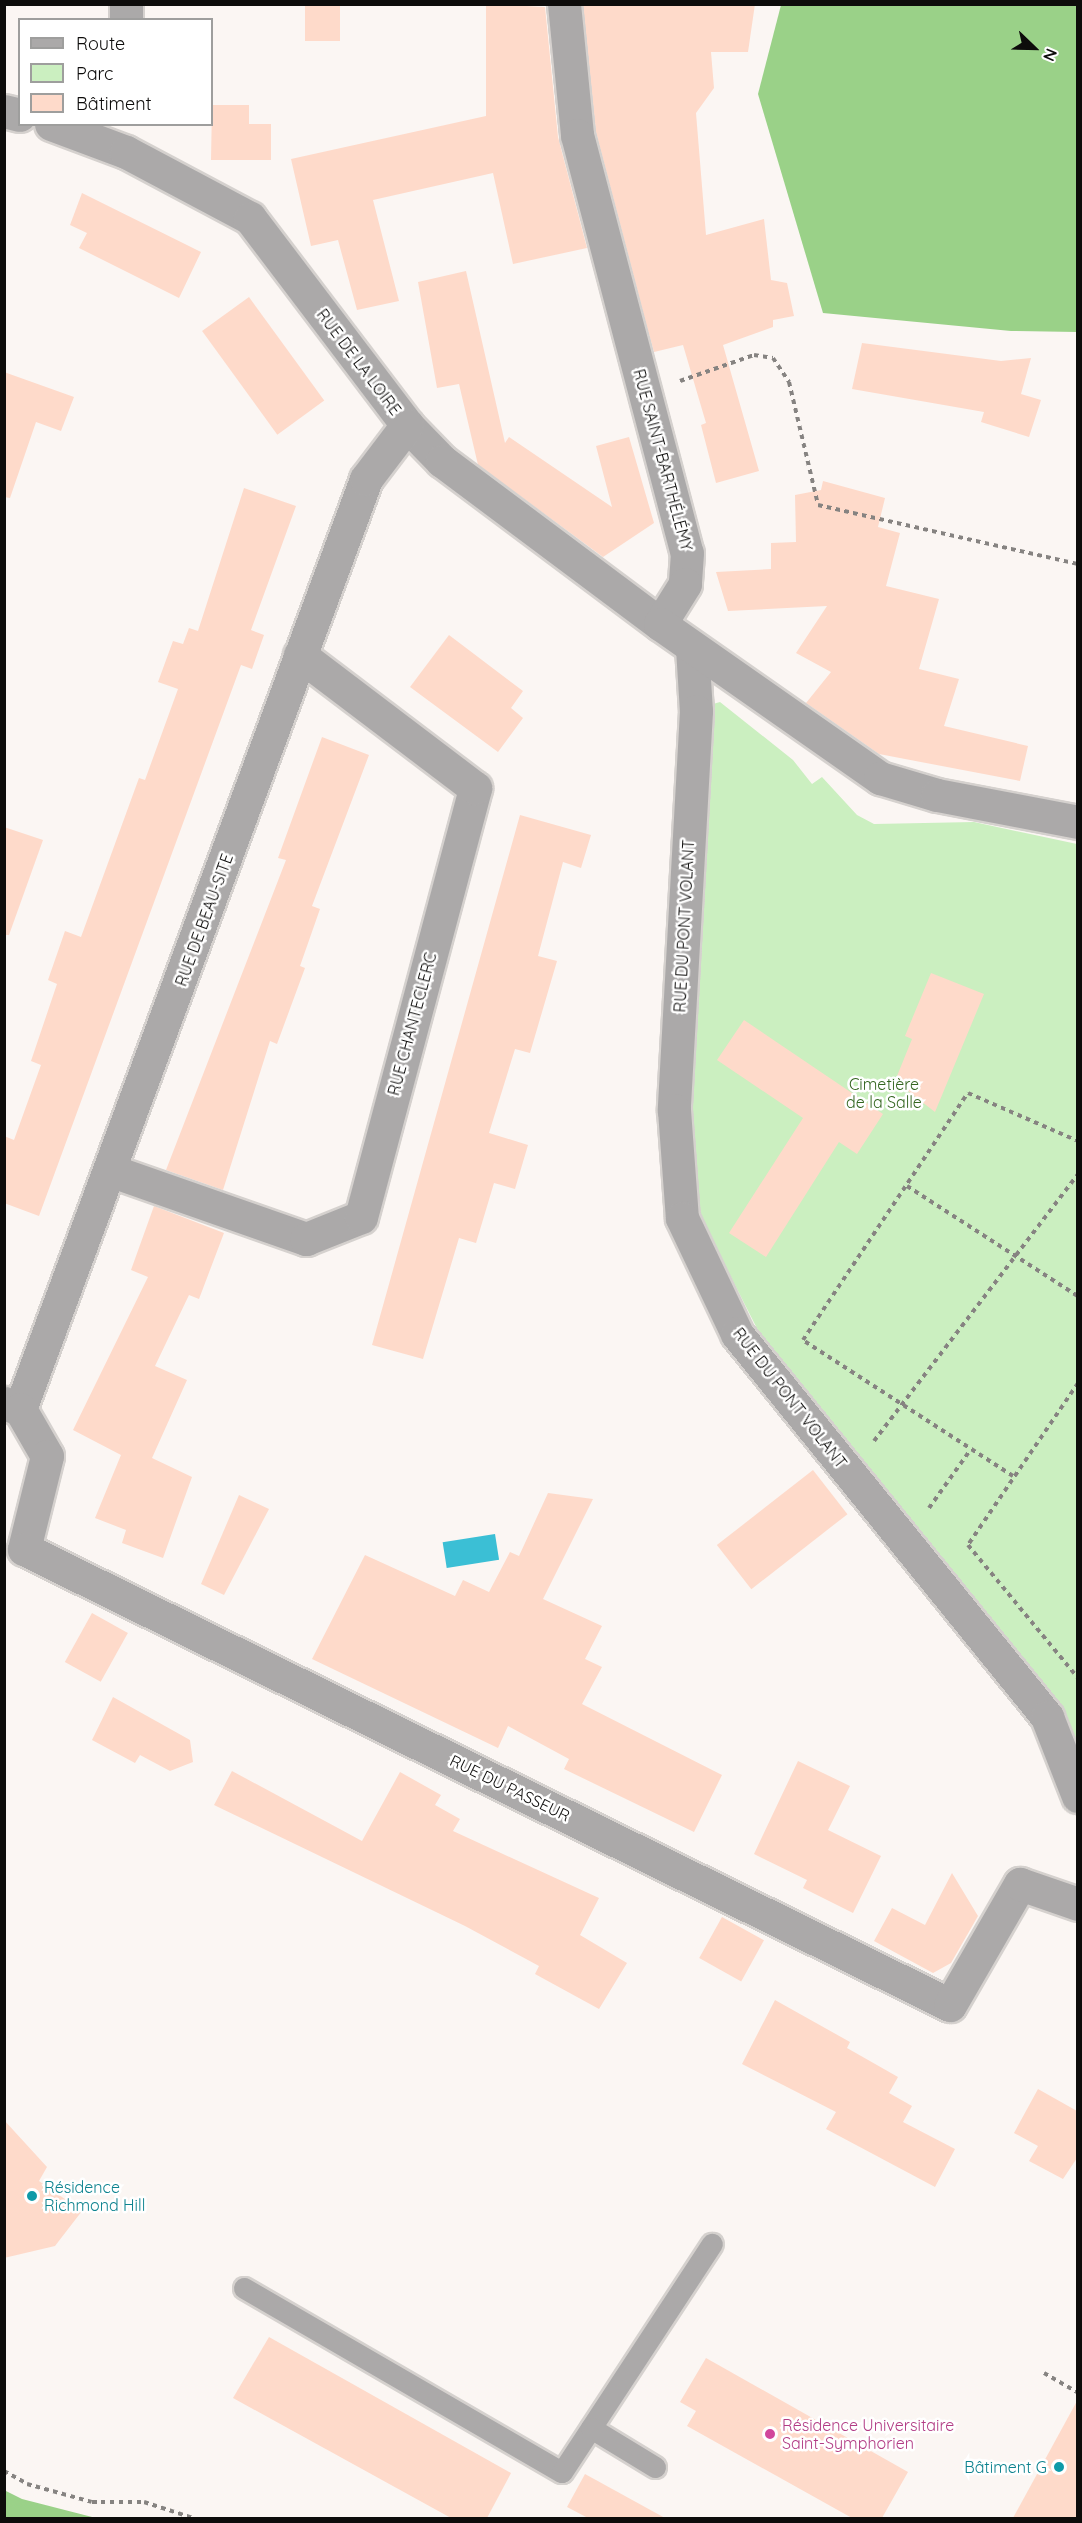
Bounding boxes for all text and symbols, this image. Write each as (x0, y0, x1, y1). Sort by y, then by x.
legend (18, 18, 213, 126)
north arrow (1004, 18, 1064, 78)
text: Route (76, 32, 125, 55)
text: N (1039, 46, 1062, 64)
text: Parc (76, 62, 113, 85)
text: Bâtiment (76, 92, 152, 115)
street label: RUE DE LA LOIRE (313, 305, 405, 419)
street label: RUE SAINT-BARTHÉLÉMY (629, 367, 697, 553)
street label: RUE DU PONT VOLANT (670, 839, 698, 1013)
street label: RUE DE BEAU-SITE (171, 851, 237, 989)
street label: RUE CHANTECLERC (384, 950, 440, 1098)
park label: Cimetière de la Salle (846, 1074, 922, 1112)
street label: RUE DU PONT VOLANT (729, 1324, 851, 1472)
street label: RUE DU PASSEUR (447, 1751, 573, 1825)
place label: Résidence Richmond Hill (44, 2177, 145, 2215)
marker: Résidence Richmond Hill (25, 2189, 39, 2203)
place label: Résidence Universitaire Saint-Symphorien (782, 2415, 954, 2453)
marker: Résidence Universitaire Saint-Symphorien (763, 2427, 777, 2441)
place label: Bâtiment G (964, 2457, 1047, 2477)
marker: Bâtiment G (1052, 2460, 1066, 2474)

